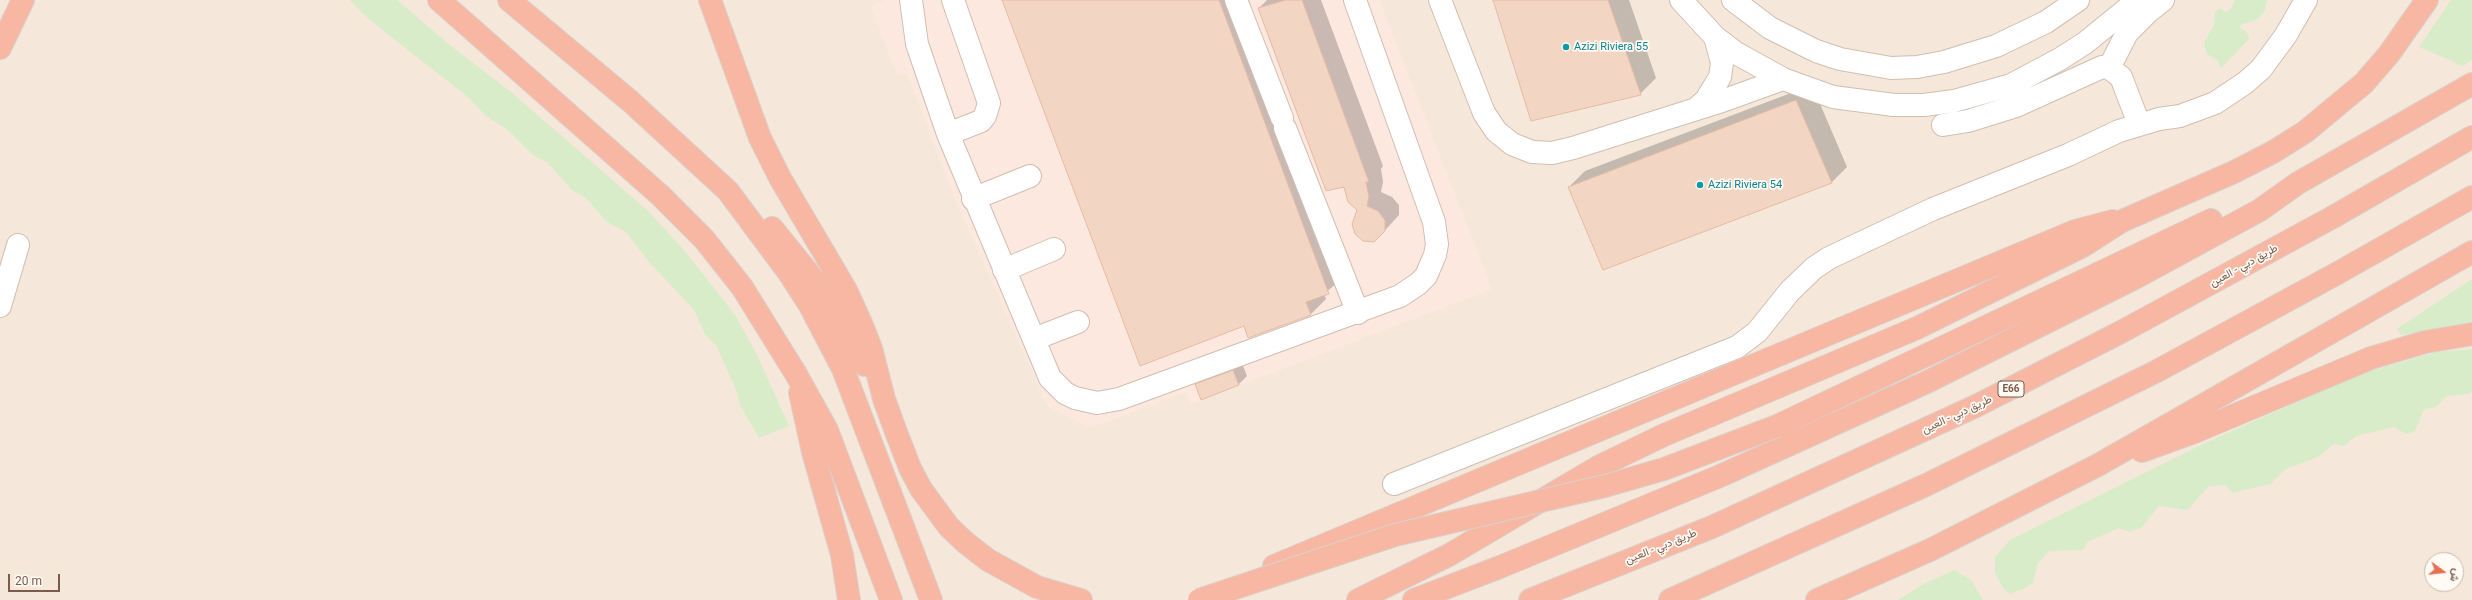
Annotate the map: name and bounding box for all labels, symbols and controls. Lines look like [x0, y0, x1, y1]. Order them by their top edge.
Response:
place label: Azizi Riviera 55 [1574, 40, 1648, 54]
marker: Azizi Riviera 55 [1561, 42, 1571, 52]
place label: Azizi Riviera 54 [1708, 178, 1782, 192]
marker: Azizi Riviera 54 [1695, 180, 1705, 190]
street label: طريق دبي - العين [2208, 242, 2280, 290]
road number: E66 [1998, 381, 2024, 397]
street label: طريق دبي - العين [1920, 393, 1994, 437]
street label: طريق دبي - العين [1624, 527, 1698, 567]
north arrow [2424, 552, 2464, 592]
scale bar [10, 566, 62, 592]
text: ش [2447, 567, 2463, 583]
text: 20 m [15, 574, 42, 588]

